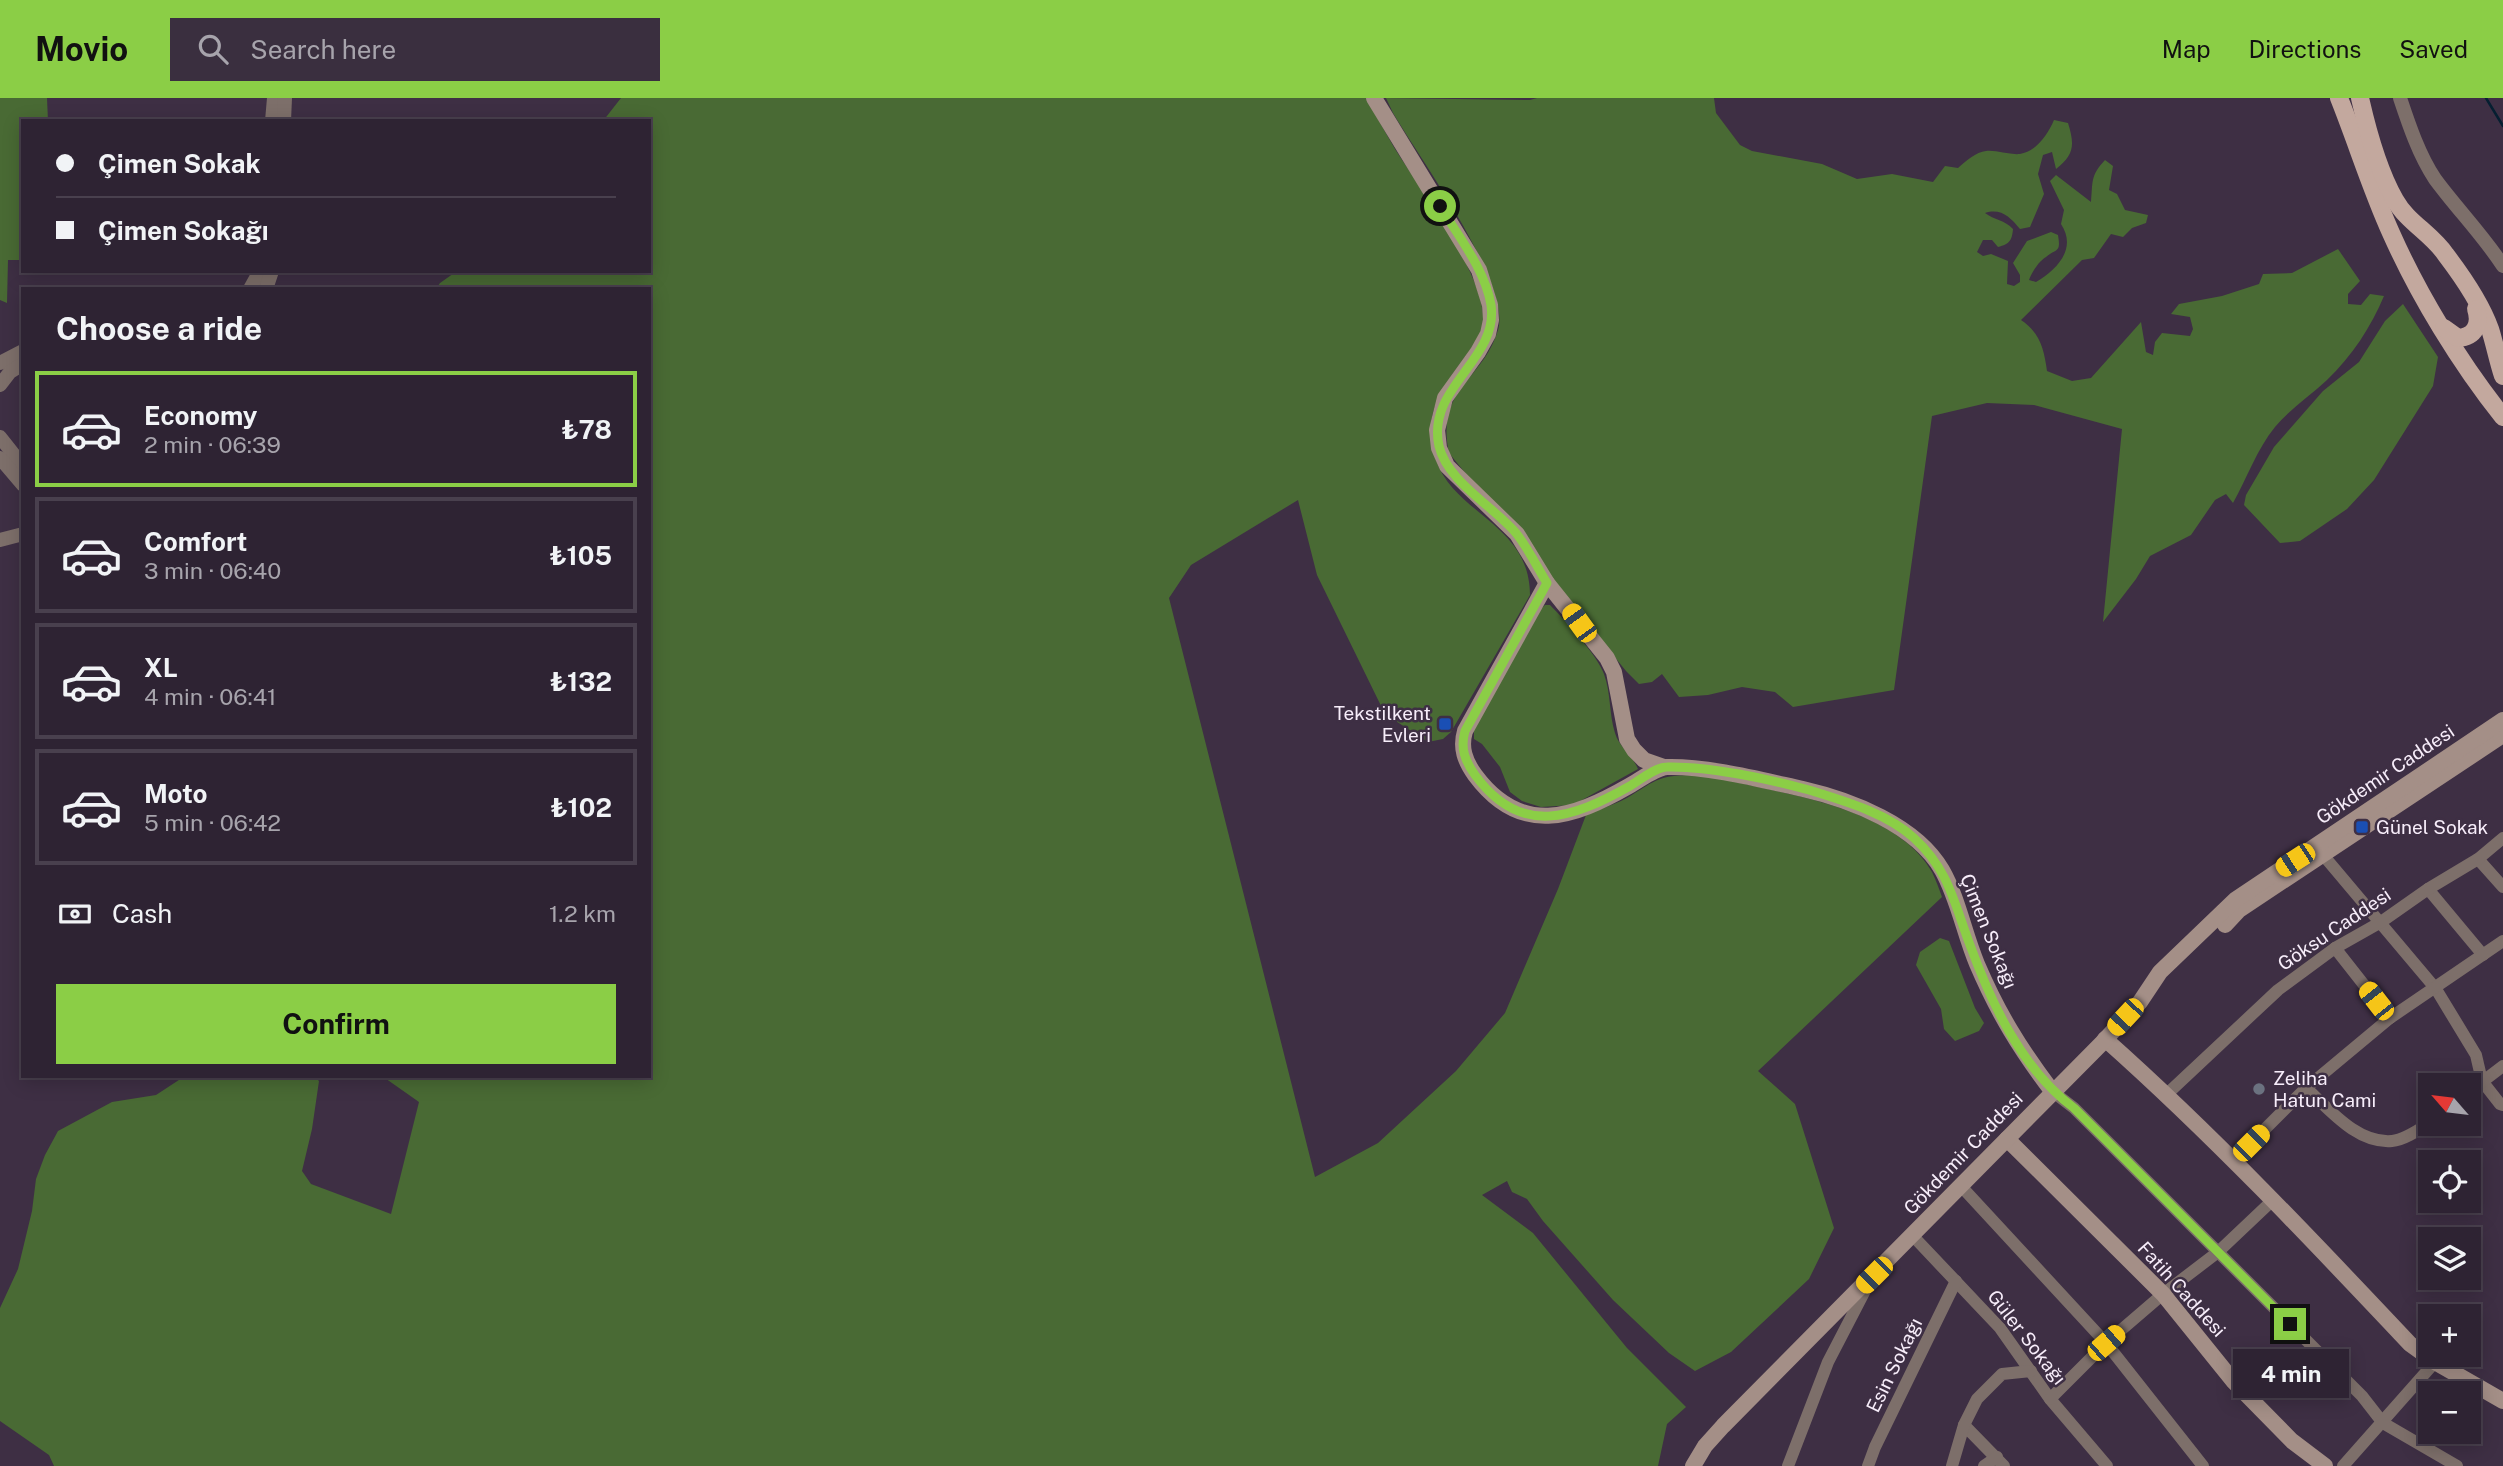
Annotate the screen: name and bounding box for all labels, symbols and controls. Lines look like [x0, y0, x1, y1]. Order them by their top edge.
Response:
search box [170, 18, 660, 81]
text: Movio [35, 30, 128, 68]
icon: search [194, 30, 232, 68]
text: Search here [250, 34, 396, 65]
text: Map [2162, 35, 2211, 63]
text: Directions [2249, 35, 2361, 63]
text: Saved [2399, 35, 2468, 63]
text: Çimen Sokak [98, 148, 261, 179]
route start [1424, 190, 1456, 222]
text: Çimen Sokağı [98, 215, 269, 246]
text: Choose a ride [56, 310, 262, 347]
icon: car [60, 398, 123, 461]
text: Economy [144, 400, 257, 431]
text: ₺78 [561, 414, 612, 445]
text: 2 min · 06:39 [144, 431, 281, 458]
icon: car [60, 524, 123, 587]
text: Comfort [144, 526, 247, 557]
text: ₺105 [550, 540, 612, 571]
text: 3 min · 06:40 [144, 557, 281, 584]
car [1559, 600, 1600, 646]
icon: car [60, 650, 123, 713]
text: XL [144, 652, 178, 683]
text: ₺132 [550, 666, 612, 697]
text: 4 min · 06:41 [144, 683, 276, 710]
place label: Tekstilkent Evleri [1334, 702, 1431, 746]
marker: Tekstilkent Evleri [1437, 716, 1453, 732]
street label: Gökdemir Caddesi [2312, 720, 2458, 828]
icon: car [60, 776, 123, 839]
text: Moto [144, 778, 207, 809]
text: ₺102 [551, 792, 612, 823]
text: 5 min · 06:42 [144, 809, 281, 836]
place label: Günel Sokak [2376, 816, 2489, 838]
marker: Günel Sokak [2354, 819, 2370, 835]
car [2272, 840, 2319, 880]
street label: Çimen Sokağı [1956, 871, 2022, 991]
street label: Göksu Caddesi [2273, 883, 2395, 975]
icon: cash [56, 895, 94, 933]
text: Cash [112, 898, 172, 929]
text: 1.2 km [549, 900, 616, 927]
car [2355, 978, 2398, 1024]
button: Confirm [56, 984, 616, 1064]
car [2103, 994, 2148, 1040]
place label: Zeliha Hatun Cami [2273, 1067, 2376, 1111]
north arrow [2418, 1073, 2482, 1136]
map controls [2418, 1073, 2481, 1444]
marker: Zeliha Hatun Cami [2251, 1081, 2267, 1097]
street label: Gökdemir Caddesi [1899, 1087, 2027, 1219]
car [2229, 1121, 2274, 1165]
button: locate [2418, 1150, 2481, 1213]
button: layers [2418, 1227, 2481, 1290]
street label: Fatih Caddesi [2134, 1237, 2230, 1341]
car [1852, 1253, 1897, 1297]
street label: Güler Sokağı [1983, 1285, 2071, 1389]
button: + [2418, 1304, 2481, 1367]
route end [2274, 1308, 2306, 1340]
street label: Esin Sokağı [1862, 1314, 1926, 1416]
car [2084, 1321, 2129, 1365]
callout: 4 min [2232, 1348, 2348, 1398]
text: 4 min [2261, 1360, 2321, 1387]
button: − [2418, 1381, 2481, 1444]

